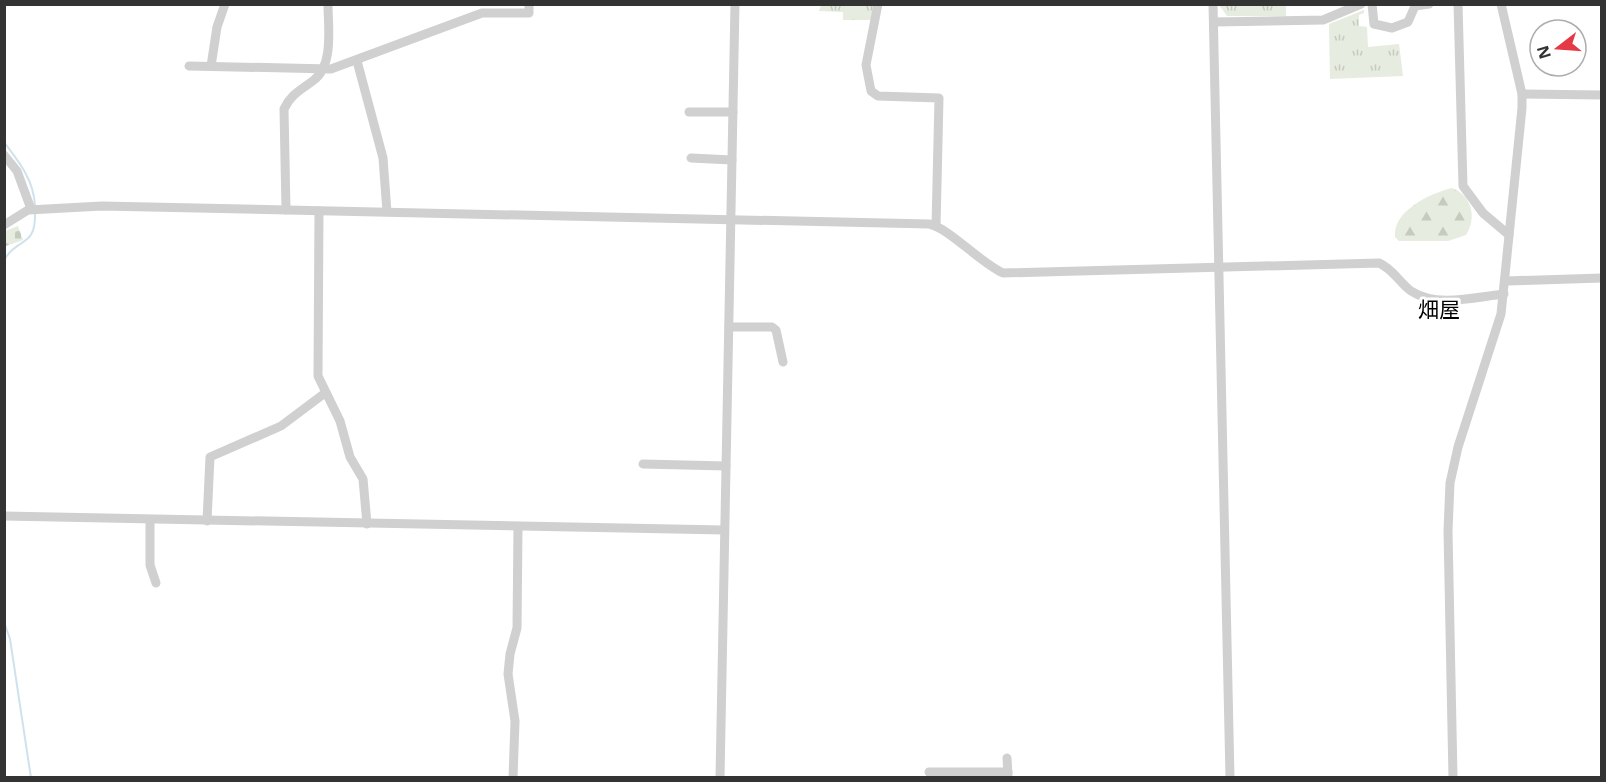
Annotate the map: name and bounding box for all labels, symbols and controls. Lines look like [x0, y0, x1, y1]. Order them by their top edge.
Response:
north arrow [1528, 18, 1588, 78]
text: N [1531, 43, 1556, 62]
district label: 畑屋 [1418, 295, 1460, 323]

